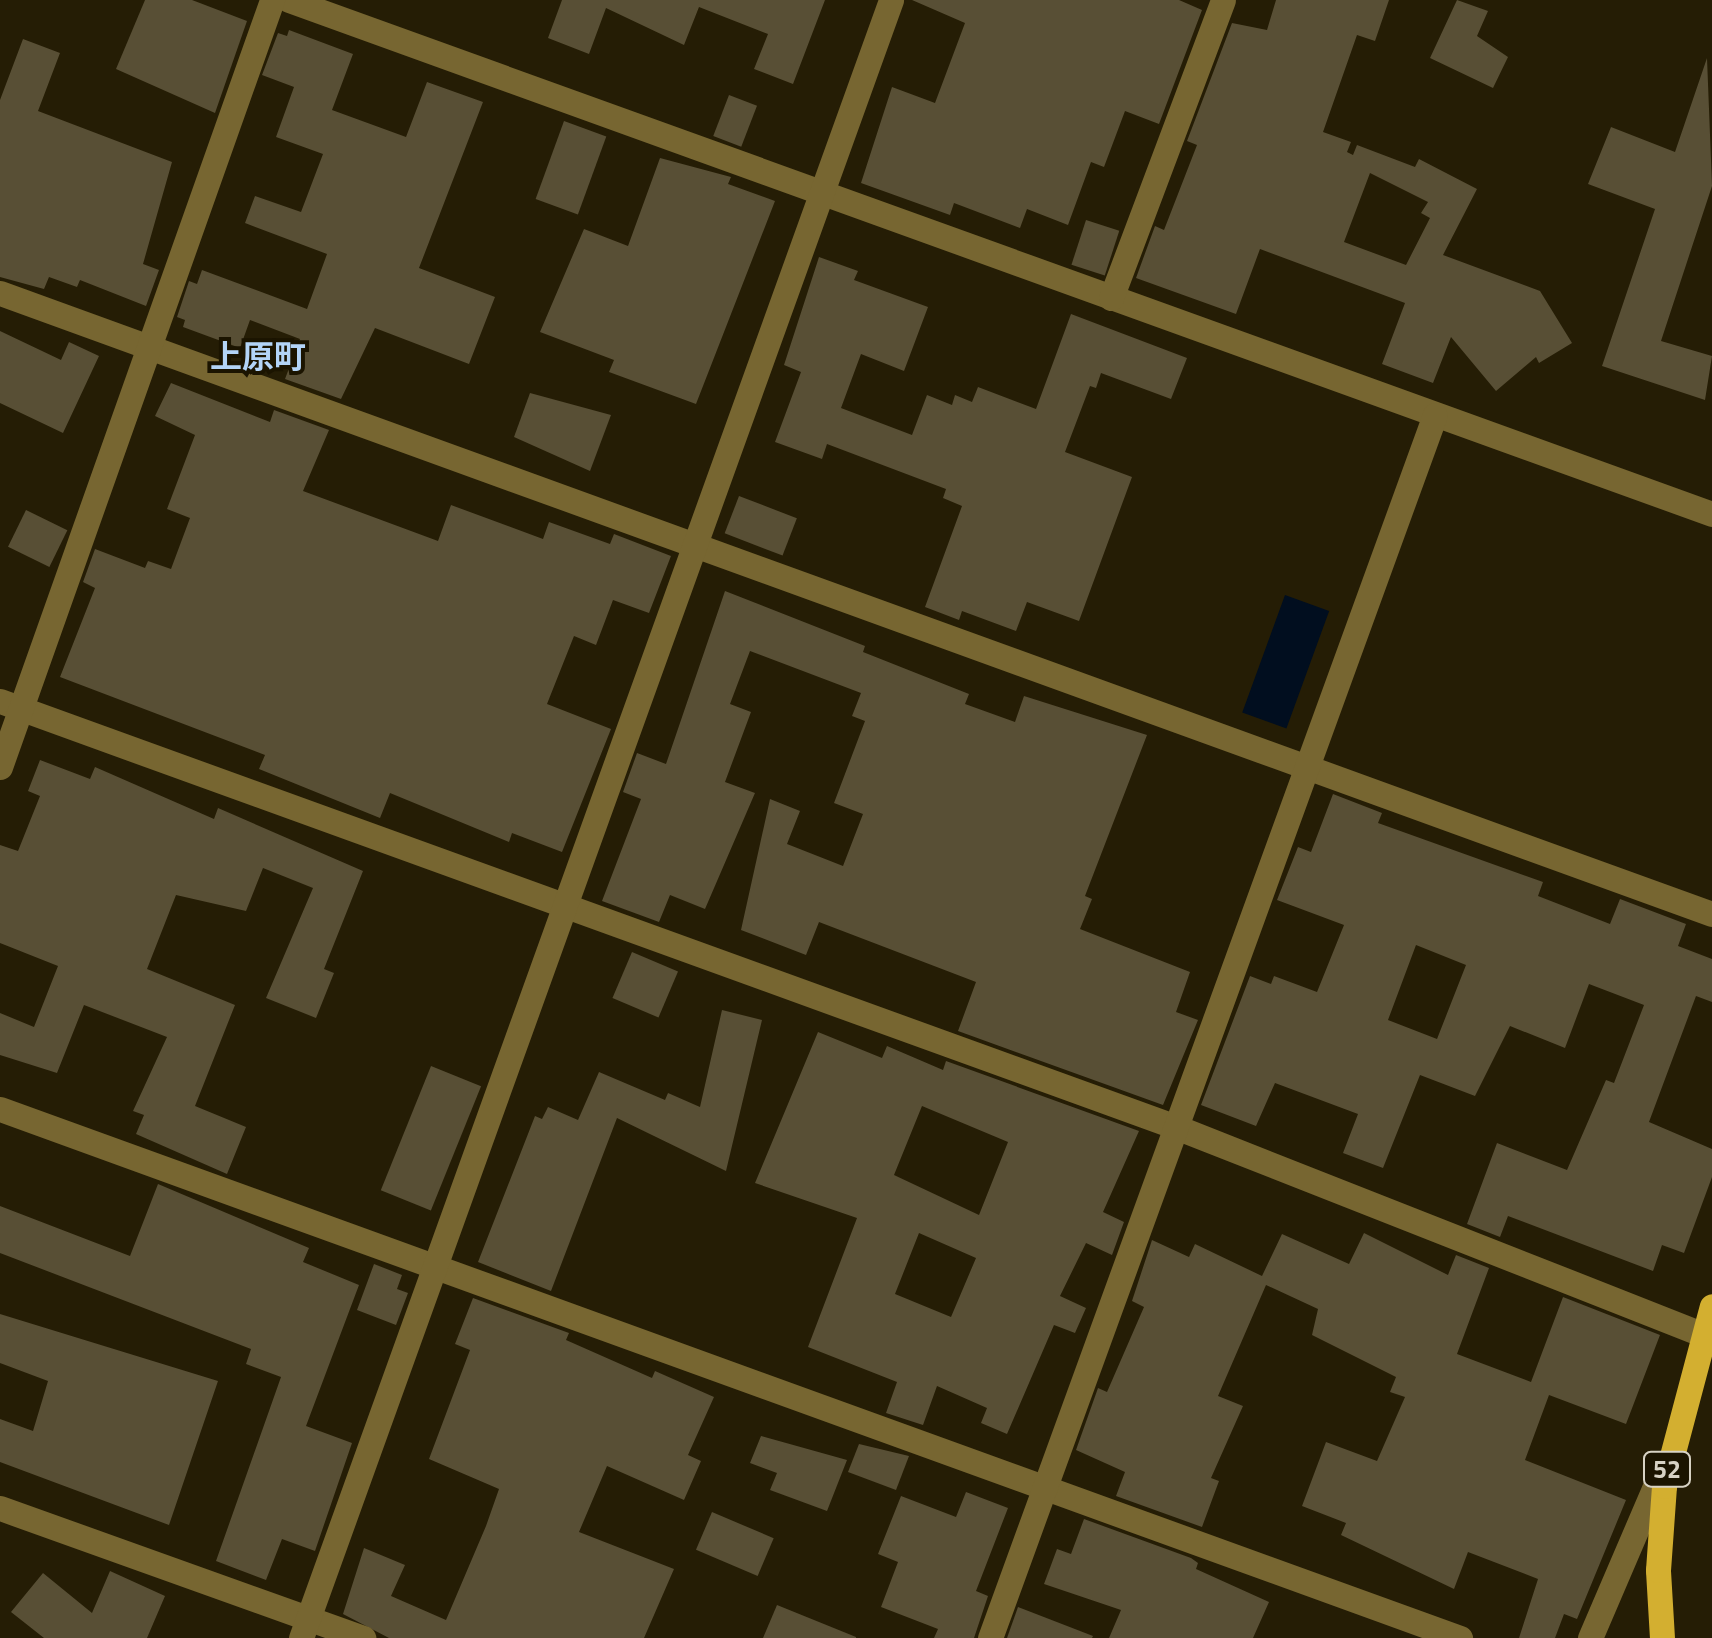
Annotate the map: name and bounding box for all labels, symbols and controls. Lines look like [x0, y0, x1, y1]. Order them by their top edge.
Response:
district label: 上原町 [210, 337, 306, 375]
road number: 52 [1642, 1449, 1692, 1489]

